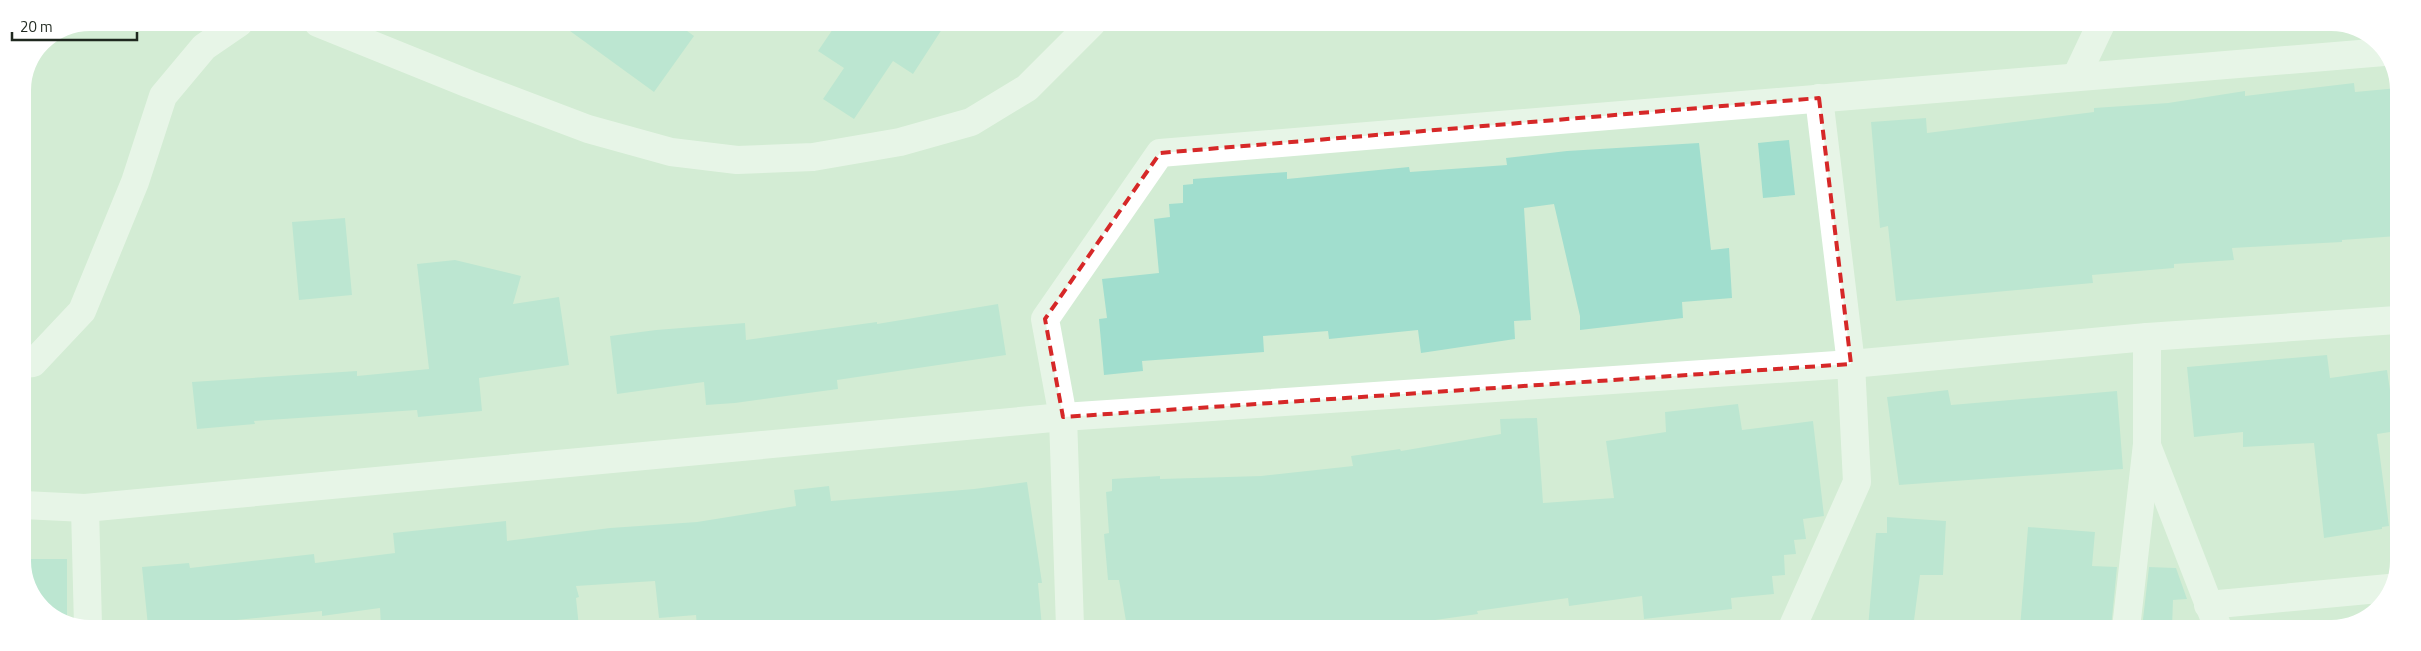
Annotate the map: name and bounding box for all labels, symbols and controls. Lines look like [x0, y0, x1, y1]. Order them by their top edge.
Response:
scale bar [12, 10, 138, 42]
text: 20 m [20, 15, 53, 38]

